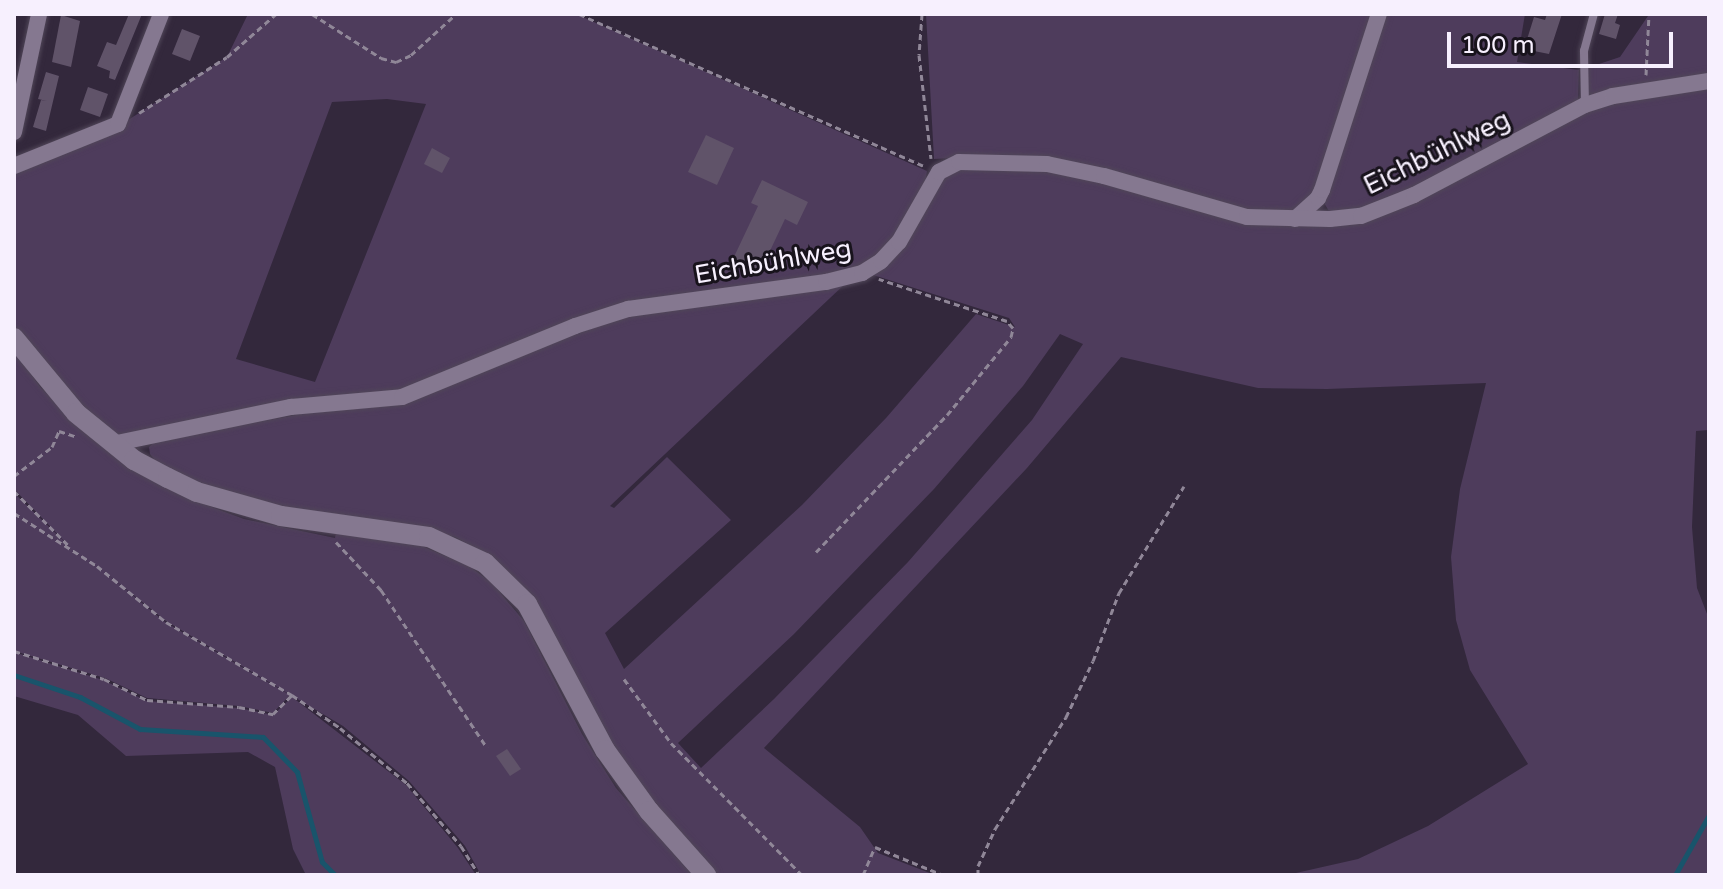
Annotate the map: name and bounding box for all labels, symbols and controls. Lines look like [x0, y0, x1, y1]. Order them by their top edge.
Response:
scale bar [1451, 16, 1677, 66]
text: 100 m [1461, 31, 1535, 60]
street label: Eichbühlweg [1359, 104, 1515, 202]
street label: Eichbühlweg [692, 233, 854, 291]

